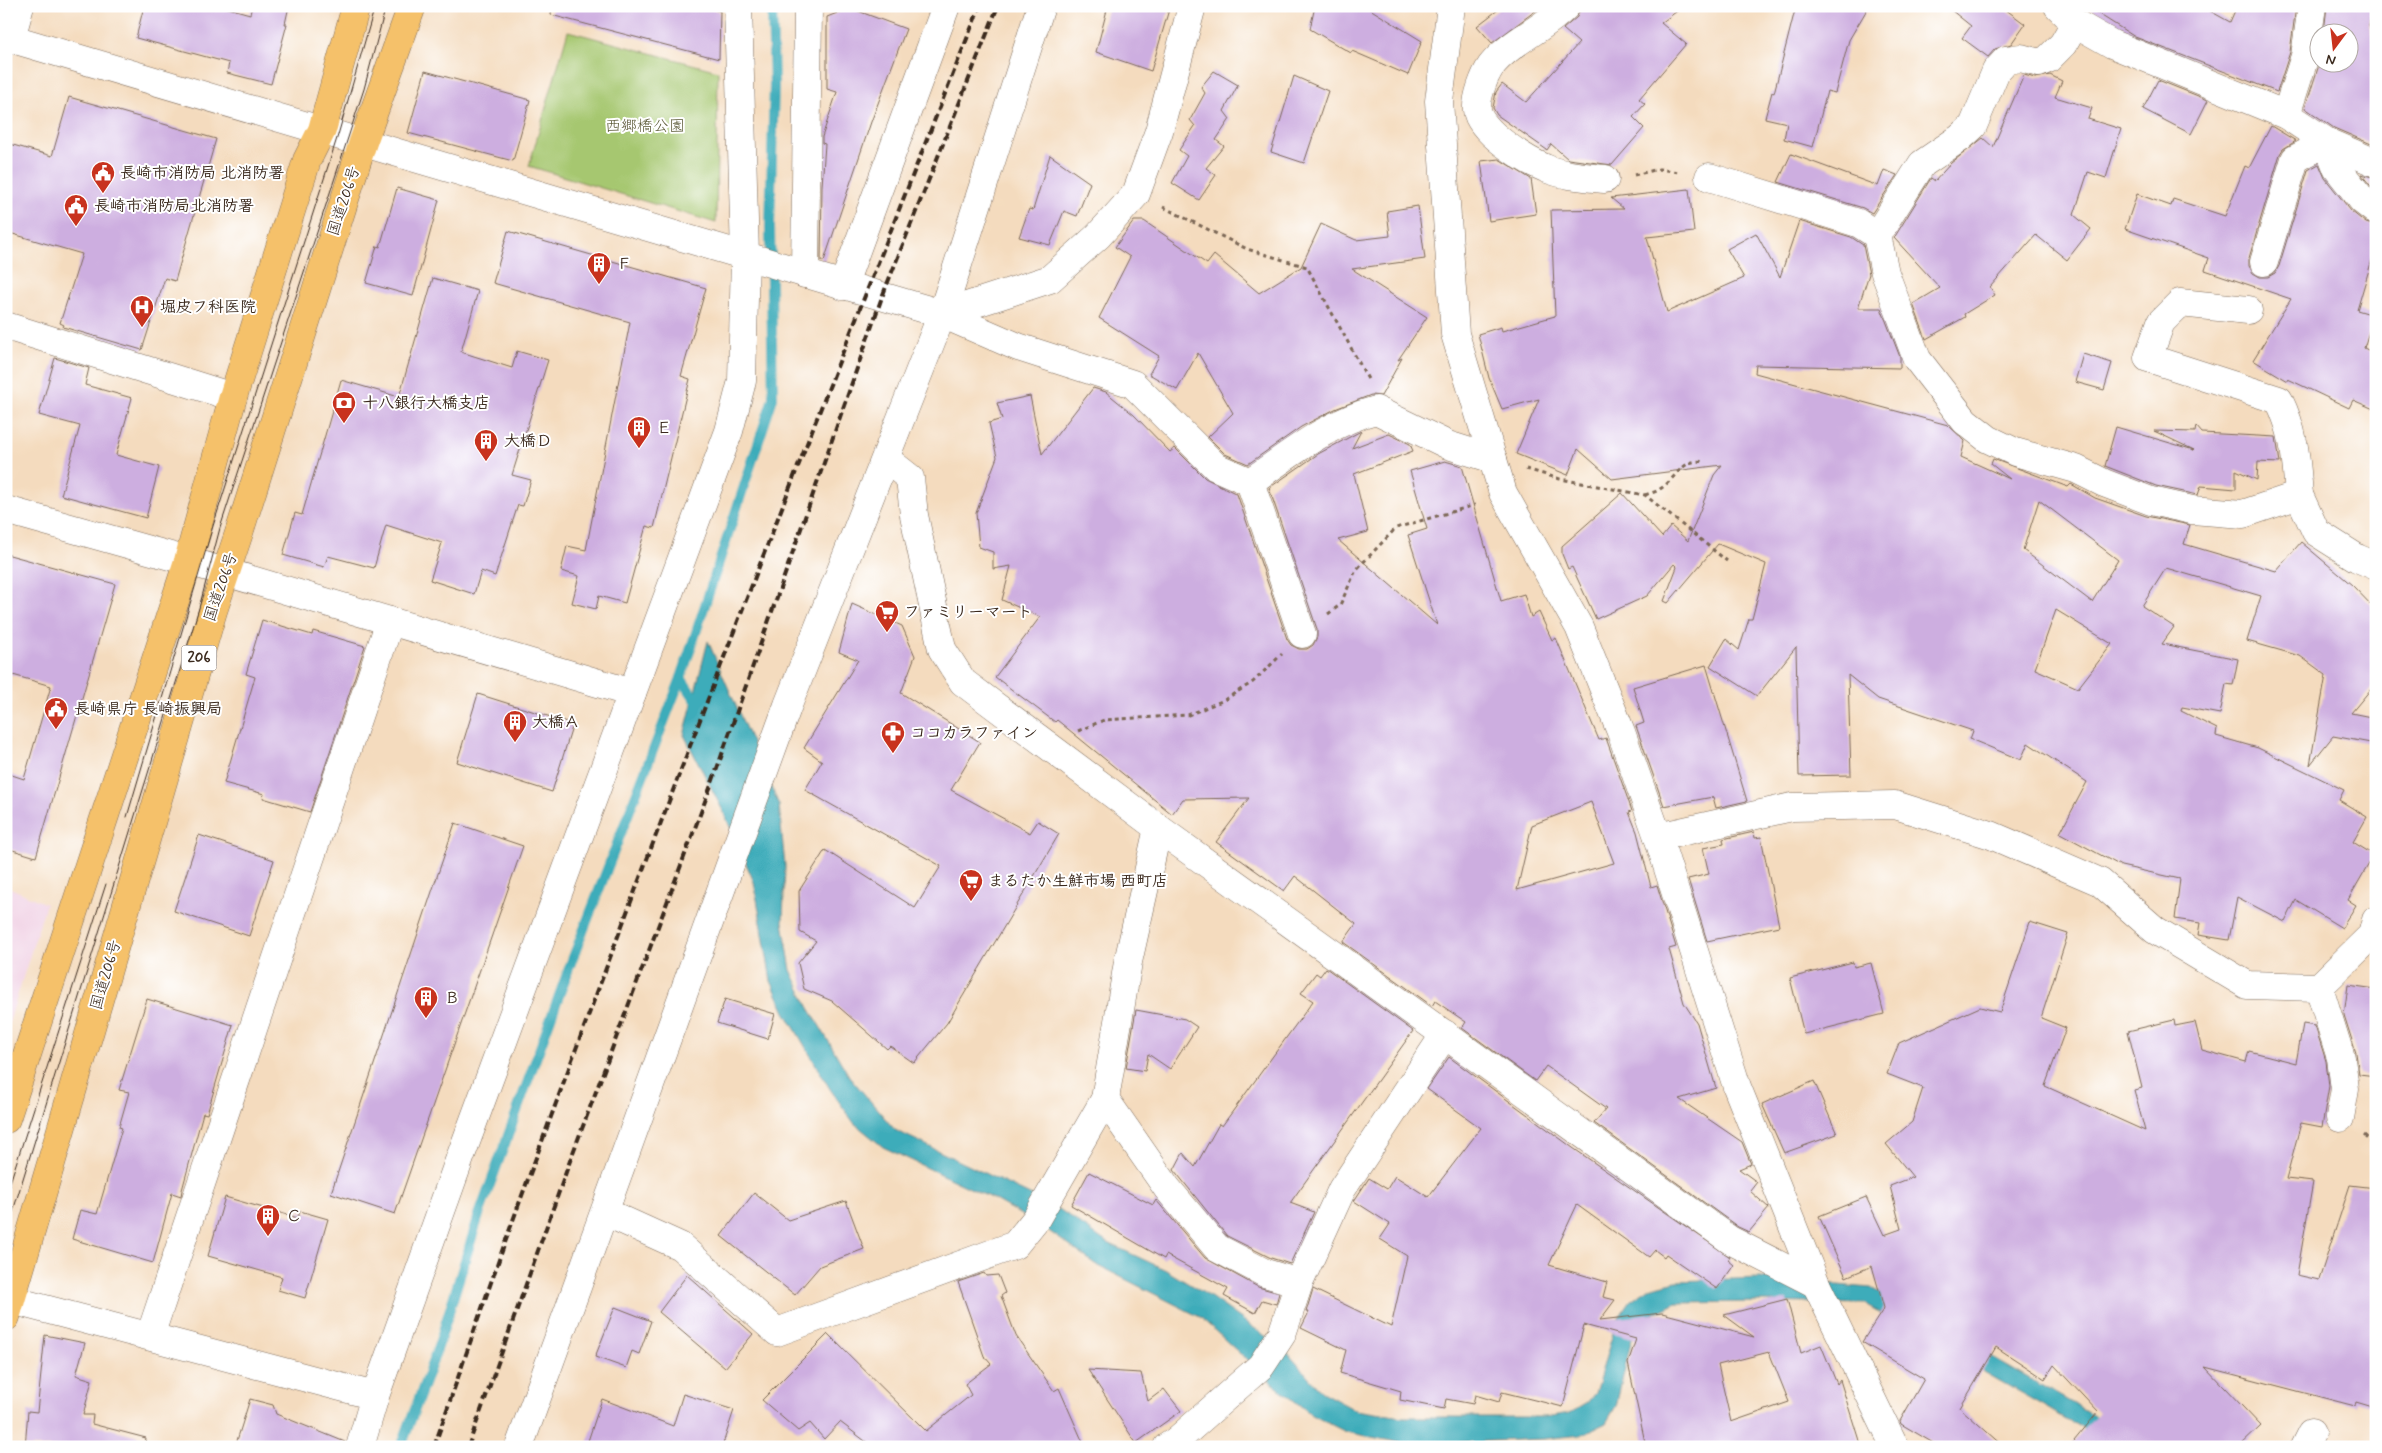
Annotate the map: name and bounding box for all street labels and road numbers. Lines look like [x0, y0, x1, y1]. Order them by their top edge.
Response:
street label: 国道206号 [323, 163, 365, 239]
street label: 国道206号 [199, 549, 243, 625]
road number: 206 [182, 646, 216, 670]
street label: 国道206号 [86, 937, 126, 1013]

